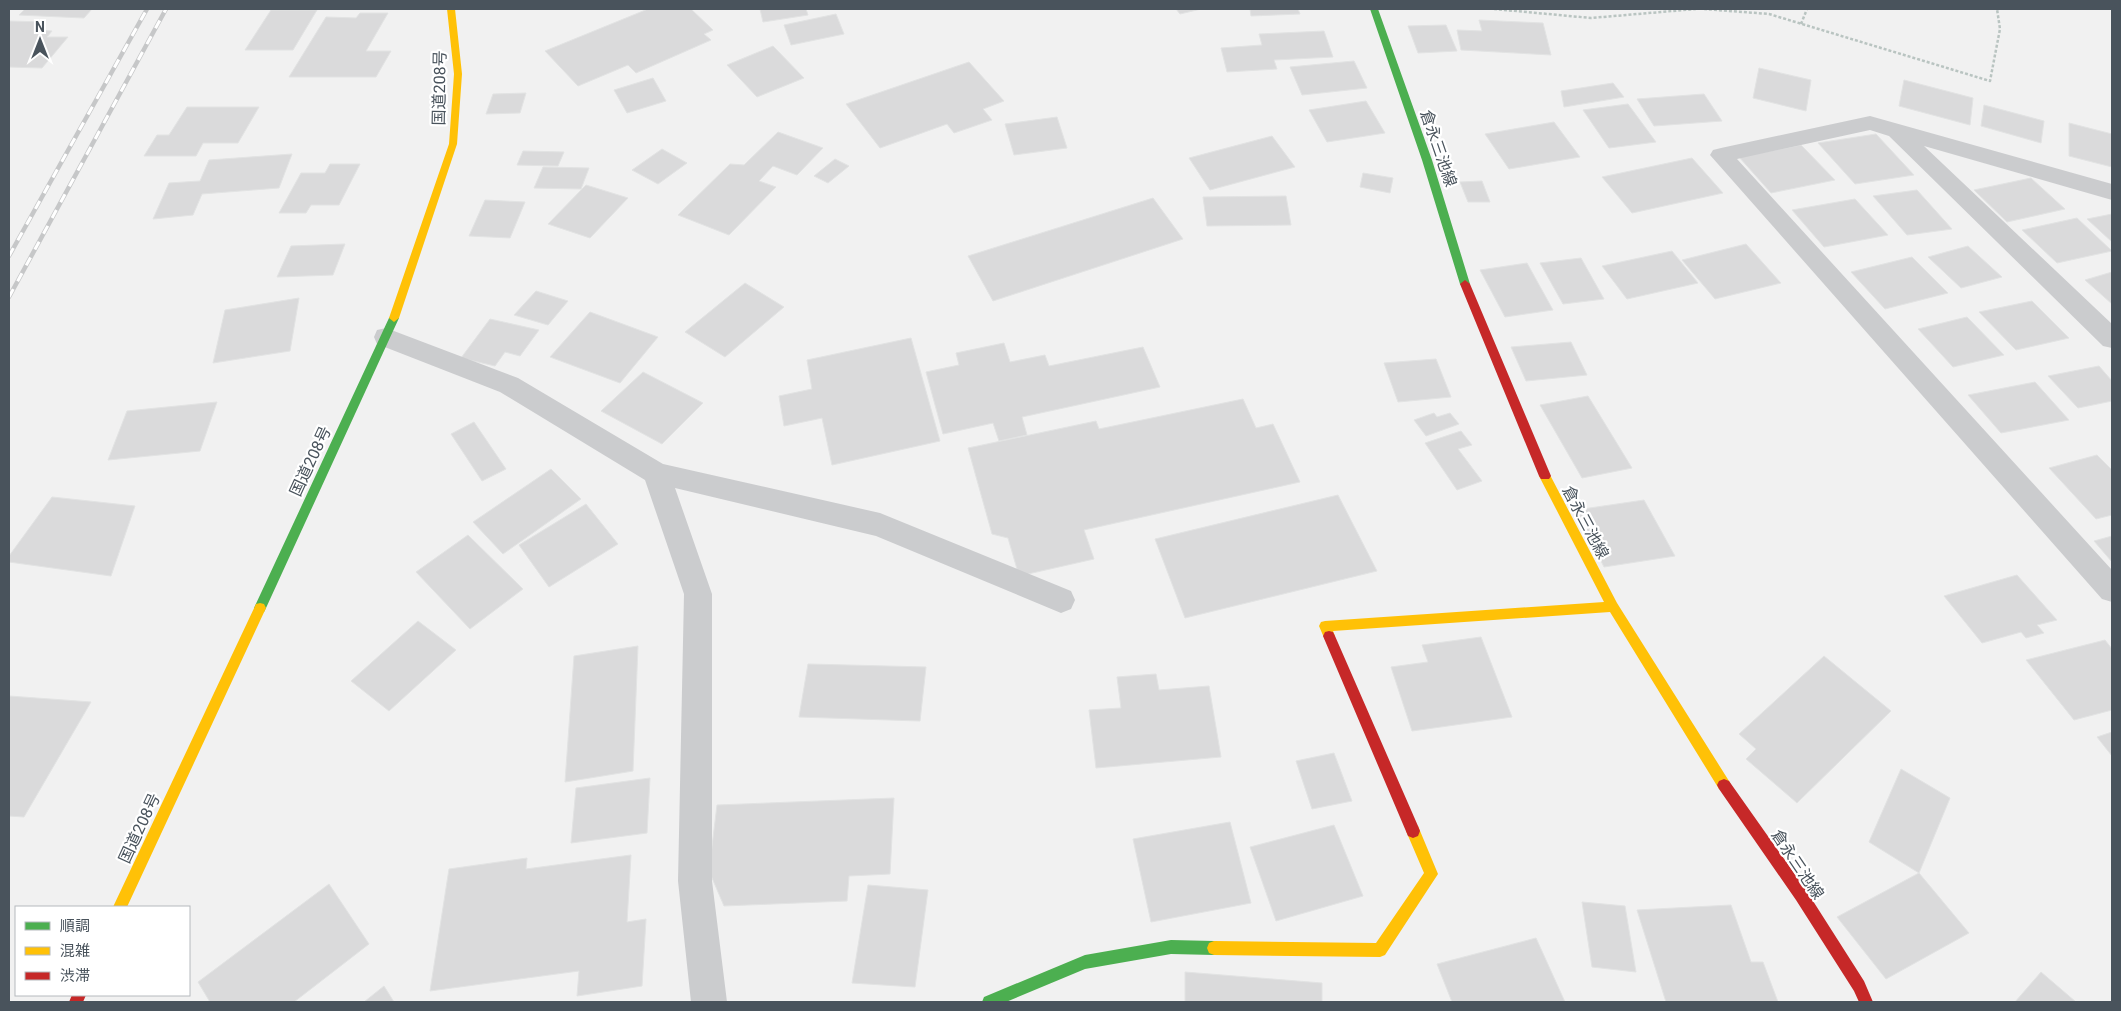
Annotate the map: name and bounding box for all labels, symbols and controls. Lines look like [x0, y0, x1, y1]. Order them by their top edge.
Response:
north arrow [15, 15, 65, 65]
text: N [35, 19, 45, 35]
street label: 国道208号 [429, 50, 450, 126]
street label: 倉永三池線 [1417, 107, 1461, 189]
street label: 国道208号 [286, 423, 335, 499]
street label: 倉永三池線 [1558, 482, 1613, 562]
street label: 国道208号 [115, 790, 164, 866]
street label: 倉永三池線 [1767, 826, 1828, 903]
legend [15, 906, 190, 996]
text: 順調 [60, 917, 90, 935]
text: 混雑 [60, 942, 90, 960]
text: 渋滞 [60, 967, 90, 985]

